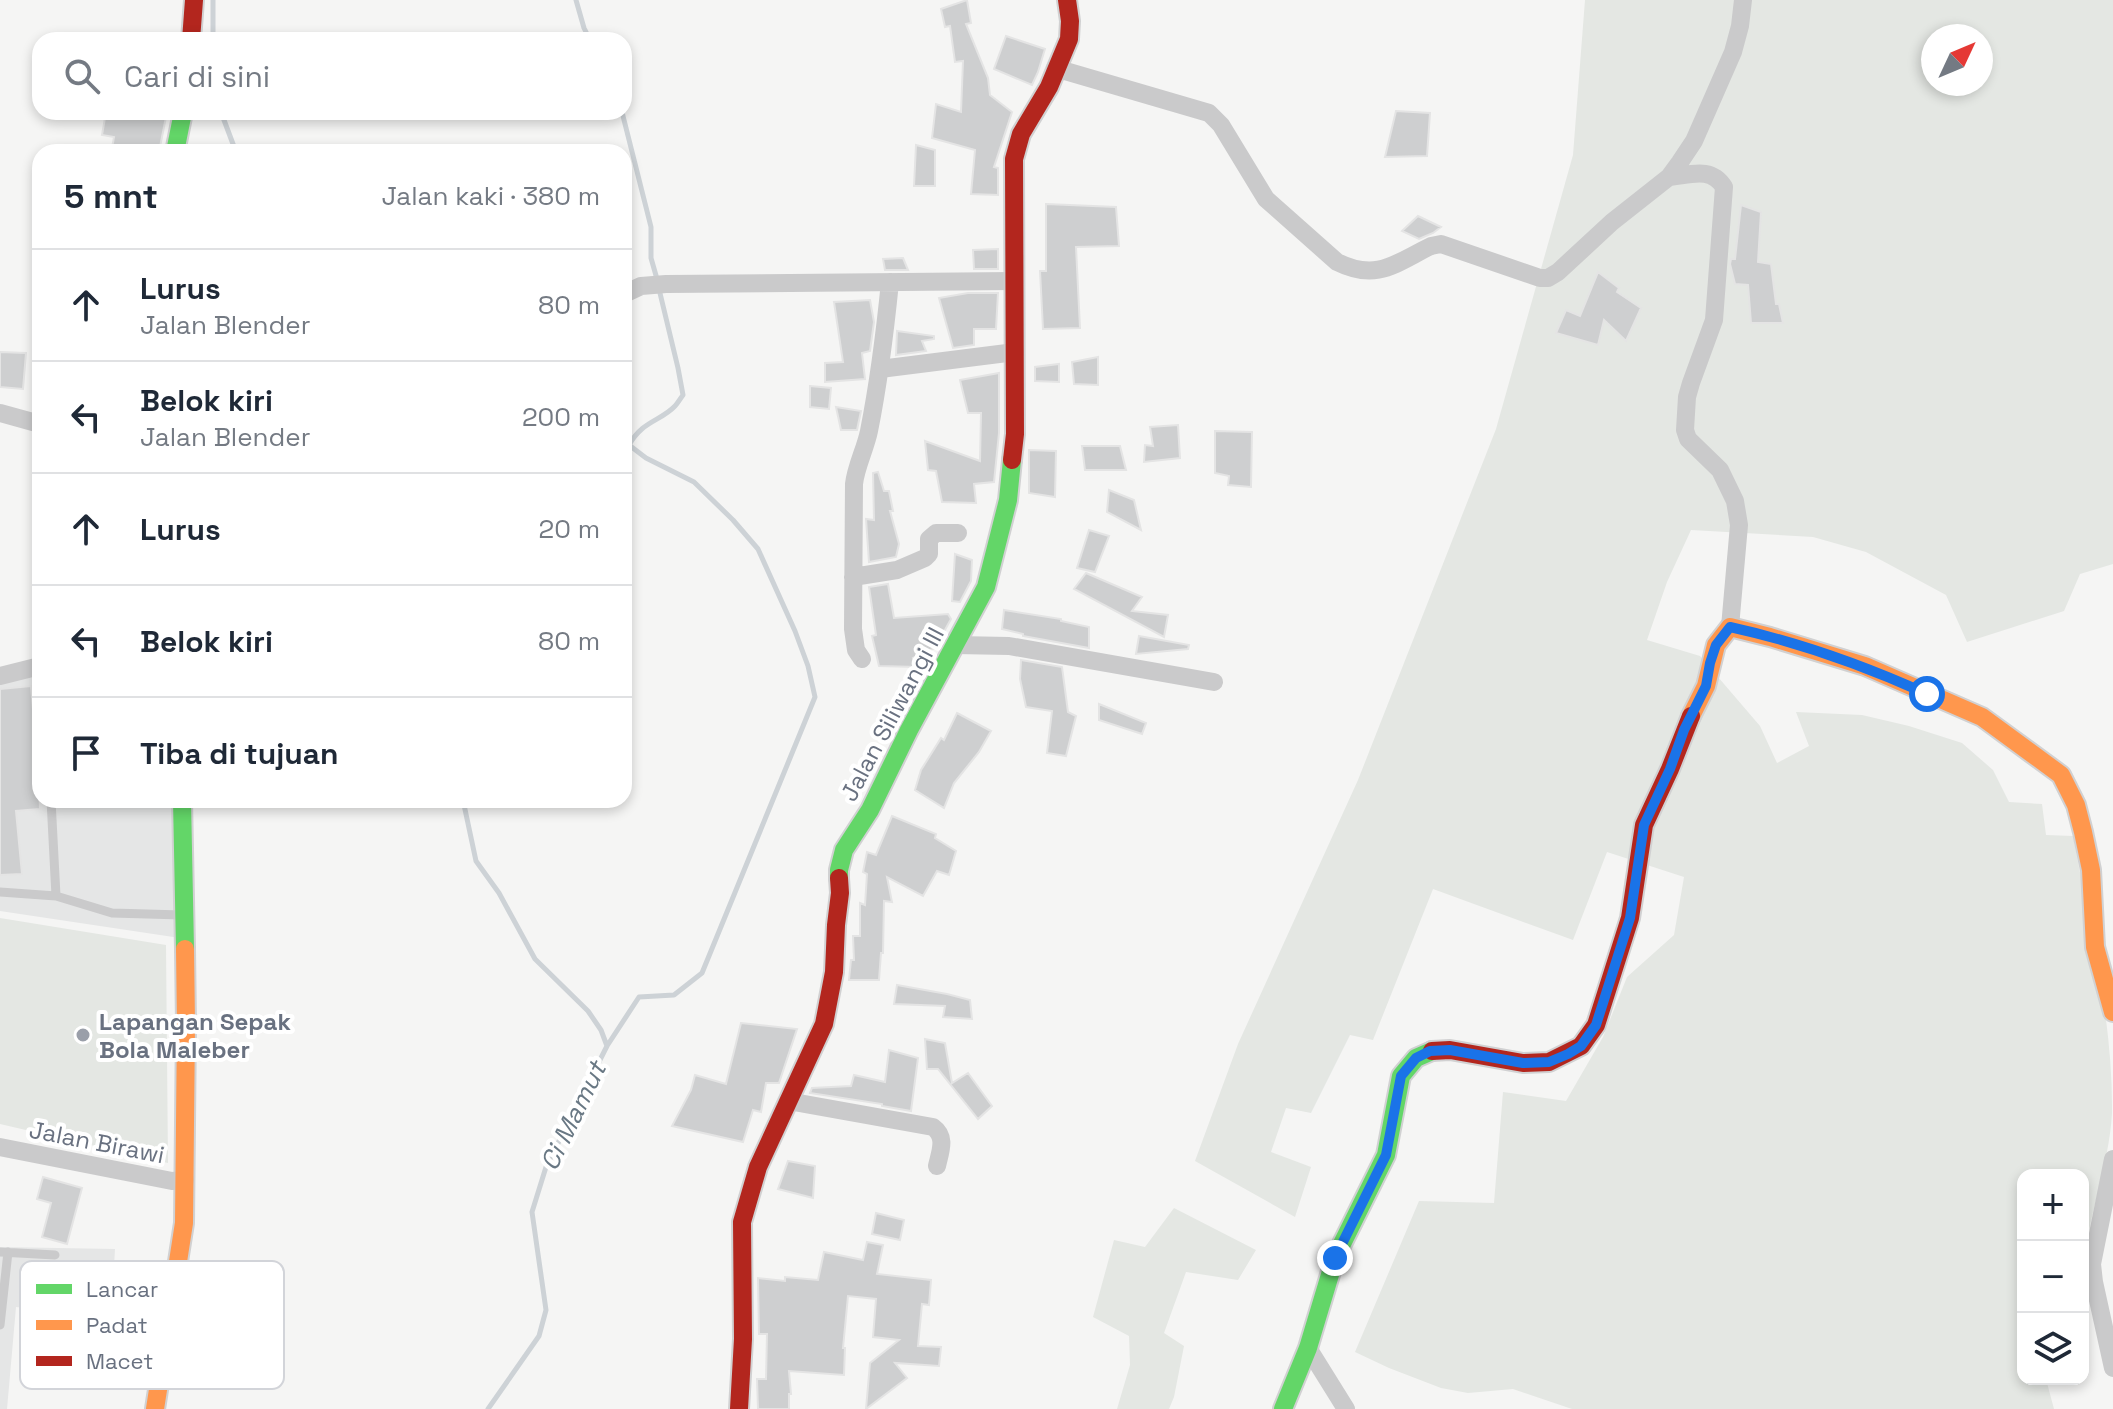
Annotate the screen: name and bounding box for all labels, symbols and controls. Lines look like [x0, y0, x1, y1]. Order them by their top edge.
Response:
north arrow [1921, 24, 1993, 96]
search box [32, 32, 632, 120]
icon: search [60, 54, 104, 98]
text: Cari di sini [124, 57, 270, 96]
text: 5 mnt [64, 175, 158, 218]
text: Jalan kaki · 380 m [381, 179, 600, 213]
text: Lurus [140, 269, 221, 308]
icon: ahead [64, 283, 108, 327]
text: 80 m [538, 288, 600, 322]
text: Jalan Blender [140, 308, 311, 342]
text: Belok kiri [140, 381, 273, 420]
icon: left [64, 395, 108, 439]
text: 200 m [522, 400, 600, 434]
text: Jalan Blender [140, 420, 311, 454]
icon: ahead [64, 507, 108, 551]
text: Lurus [140, 510, 221, 549]
text: 20 m [539, 512, 600, 546]
icon: left [64, 619, 108, 663]
text: Belok kiri [140, 622, 273, 661]
street label: Jalan Siliwangi III [833, 622, 951, 806]
text: 80 m [538, 624, 600, 658]
route start [1909, 676, 1945, 712]
icon: arrive [64, 731, 108, 775]
text: Tiba di tujuan [140, 734, 339, 773]
place label: Lapangan Sepak Bola Maleber [99, 1006, 291, 1065]
marker: Lapangan Sepak Bola Maleber [74, 1026, 92, 1044]
water label: Ci Mamut [532, 1054, 615, 1176]
street label: Jalan Birawi [27, 1114, 167, 1170]
map controls [2017, 1169, 2089, 1385]
button: + [2017, 1169, 2089, 1241]
route end [1317, 1240, 1353, 1276]
button: − [2017, 1241, 2089, 1313]
legend [20, 1261, 284, 1389]
text: Lancar [86, 1275, 158, 1303]
text: Padat [86, 1311, 148, 1339]
button: layers [2017, 1313, 2089, 1385]
text: Macet [86, 1347, 153, 1375]

